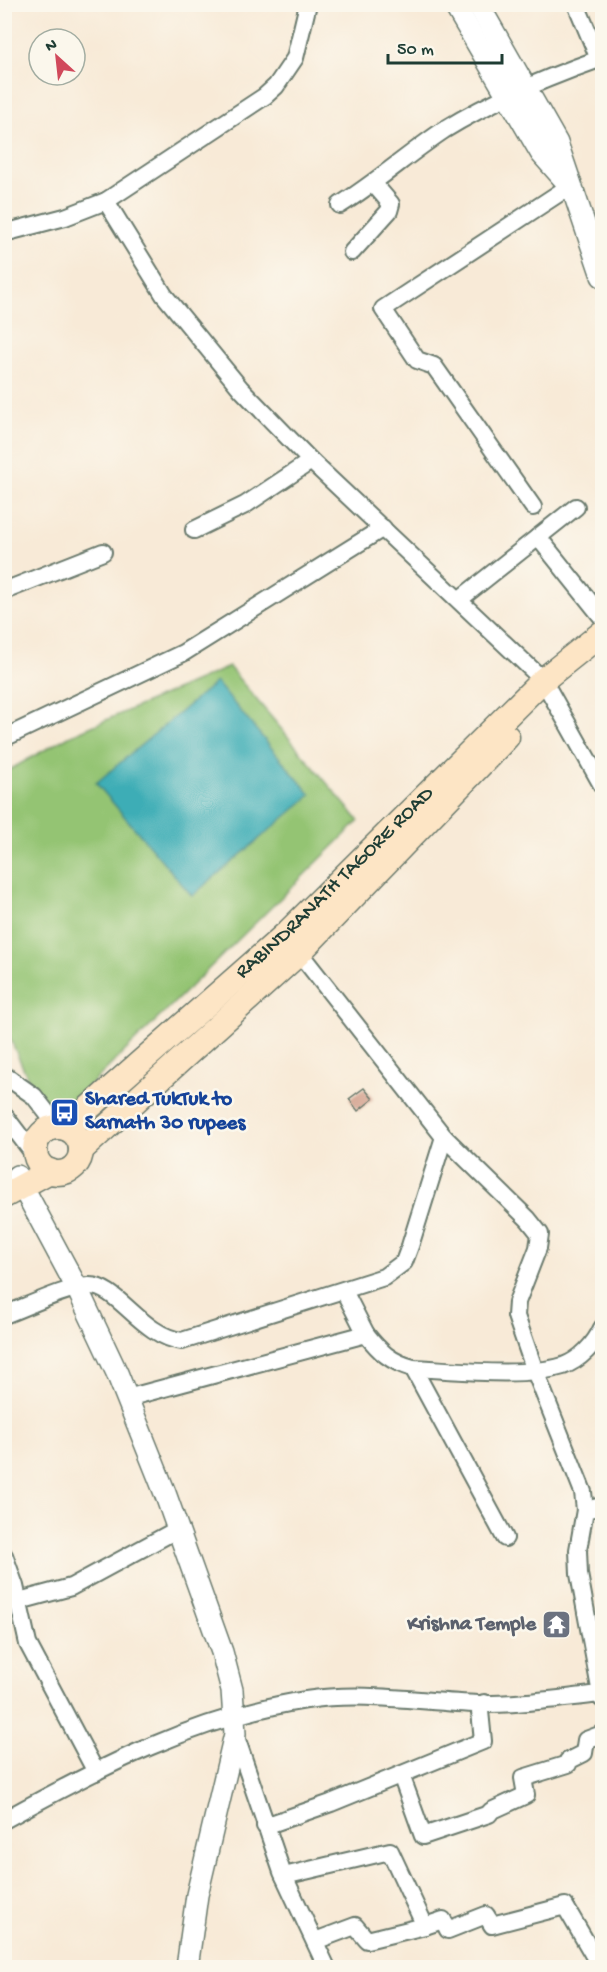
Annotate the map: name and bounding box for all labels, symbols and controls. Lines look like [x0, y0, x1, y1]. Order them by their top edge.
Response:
north arrow [27, 27, 87, 87]
scale bar [388, 27, 502, 65]
text: N [43, 36, 61, 58]
text: 50 m [397, 40, 434, 61]
street label: RABINDRANATH TAGORE ROAD [231, 782, 440, 985]
place label: Shared TukTuk to Sarnath 30 rupees [85, 1088, 246, 1137]
bus stop icon: Shared TukTuk to Sarnath 30 rupees [48, 1096, 80, 1128]
temple icon: Krishna Temple [541, 1609, 573, 1641]
place label: Krishna Temple [406, 1613, 537, 1638]

